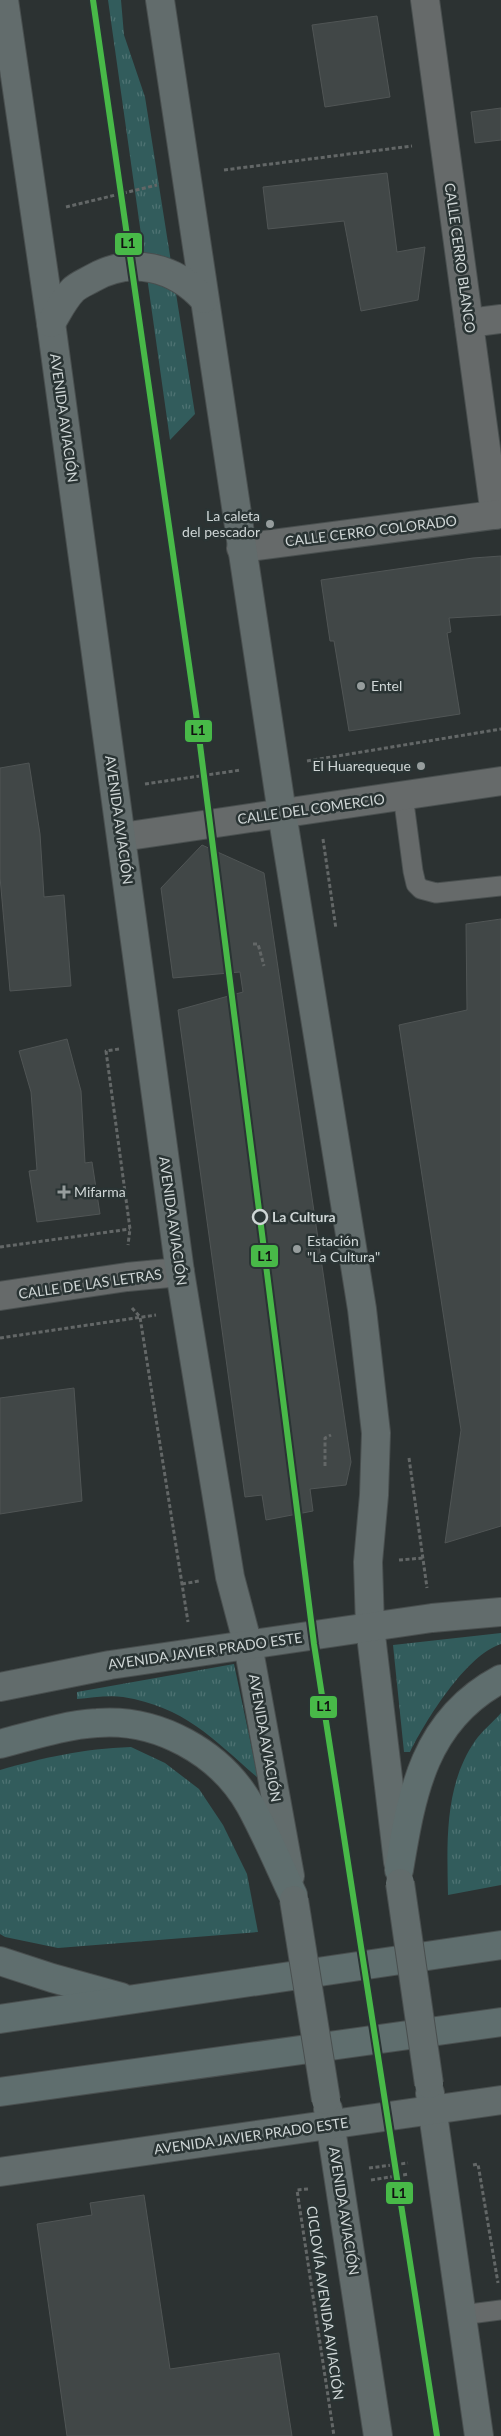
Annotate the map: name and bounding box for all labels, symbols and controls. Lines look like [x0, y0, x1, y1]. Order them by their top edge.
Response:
street label: CALLE CERRO BLANCO [442, 182, 479, 334]
line badge: L1 [114, 232, 143, 256]
text: L1 [120, 234, 136, 251]
street label: AVENIDA AVIACIÓN [47, 352, 82, 483]
place label: La caleta del pescador [182, 507, 260, 540]
street label: CALLE CERRO COLORADO [284, 512, 458, 549]
marker: La caleta del pescador [264, 518, 276, 530]
place label: Entel [371, 677, 402, 694]
marker: Entel [355, 680, 367, 692]
line badge: L1 [184, 719, 213, 743]
text: L1 [190, 721, 206, 738]
street label: AVENIDA AVIACIÓN [102, 754, 137, 885]
place label: El Huarequeque [312, 757, 411, 774]
marker: El Huarequeque [415, 760, 427, 772]
street label: CALLE DEL COMERCIO [236, 790, 386, 827]
street label: AVENIDA AVIACIÓN [156, 1155, 191, 1286]
place label: Mifarma [74, 1183, 126, 1200]
marker: Mifarma [58, 1186, 70, 1198]
place label: La Cultura [272, 1208, 336, 1225]
marker: La Cultura [252, 1209, 268, 1225]
place label: Estación "La Cultura" [307, 1232, 380, 1265]
marker: Estación "La Cultura" [291, 1243, 303, 1255]
line badge: L1 [250, 1244, 279, 1268]
text: L1 [257, 1247, 273, 1264]
street label: CALLE DE LAS LETRAS [17, 1265, 163, 1302]
street label: AVENIDA JAVIER PRADO ESTE [107, 1628, 303, 1673]
street label: AVENIDA AVIACIÓN [246, 1672, 285, 1803]
line badge: L1 [309, 1695, 338, 1719]
text: L1 [316, 1697, 332, 1714]
street label: AVENIDA JAVIER PRADO ESTE [153, 2113, 349, 2158]
street label: AVENIDA AVIACIÓN [326, 2145, 363, 2276]
line badge: L1 [385, 2181, 414, 2205]
text: L1 [391, 2184, 407, 2201]
street label: CICLOVÍA AVENIDA AVIACIÓN [303, 2205, 348, 2401]

